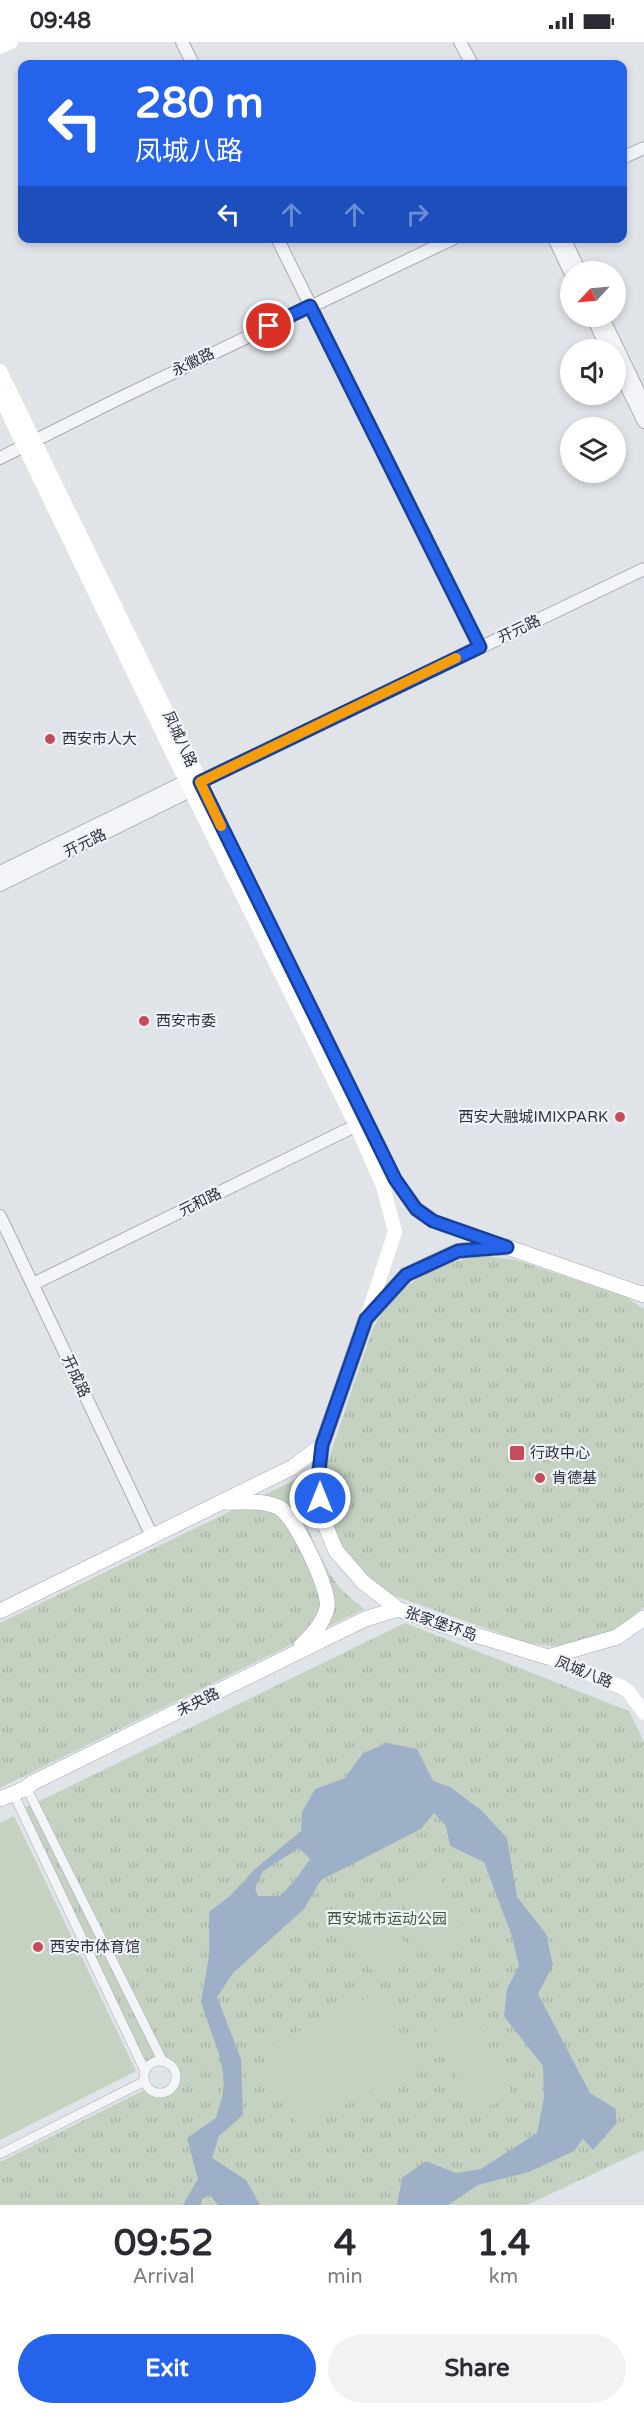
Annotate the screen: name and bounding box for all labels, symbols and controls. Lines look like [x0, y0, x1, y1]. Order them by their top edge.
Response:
text: 09:48 [30, 8, 91, 34]
text: 280 m [135, 78, 264, 129]
icon: left [36, 84, 114, 162]
text: 凤城八路 [135, 135, 243, 168]
icon: left [212, 198, 245, 231]
icon: ahead [275, 198, 308, 231]
icon: ahead [338, 198, 371, 231]
icon: right [401, 198, 434, 231]
north arrow [560, 261, 626, 327]
map controls [560, 261, 626, 483]
pin [243, 300, 294, 351]
icon: arrive [252, 309, 285, 342]
button: sound [560, 339, 626, 405]
street label: 永徽路 [169, 344, 217, 380]
button: layers [560, 417, 626, 483]
street label: 开元路 [495, 611, 543, 647]
street label: 凤城八路 [159, 708, 201, 770]
place label: 西安市人大 [62, 730, 137, 748]
marker: 西安市人大 [43, 732, 57, 746]
street label: 开元路 [61, 825, 109, 861]
place label: 西安市委 [156, 1012, 216, 1030]
marker: 西安市委 [137, 1014, 151, 1028]
place label: 西安大融城IMIXPARK [459, 1108, 608, 1126]
marker: 西安大融城IMIXPARK [613, 1110, 627, 1124]
street label: 元和路 [176, 1184, 224, 1220]
street label: 开成路 [58, 1352, 94, 1400]
marker: 行政中心 [508, 1444, 526, 1462]
place label: 行政中心 [530, 1444, 590, 1462]
position arrow [288, 1466, 352, 1530]
place label: 肯德基 [552, 1469, 597, 1487]
marker: 肯德基 [533, 1471, 547, 1485]
street label: 张家堡环岛 [403, 1603, 479, 1645]
street label: 凤城八路 [553, 1652, 615, 1692]
street label: 未央路 [174, 1684, 222, 1720]
park label: 西安城市运动公园 [327, 1910, 447, 1928]
place label: 西安市体育馆 [50, 1938, 140, 1956]
marker: 西安市体育馆 [31, 1940, 45, 1954]
text: 09:52 [114, 2222, 214, 2265]
text: 4 [334, 2222, 356, 2265]
text: 1.4 [476, 2222, 530, 2265]
text: Arrival [133, 2265, 195, 2289]
text: min [327, 2265, 363, 2289]
text: km [489, 2265, 518, 2289]
button: Exit [18, 2334, 316, 2403]
button: Share [328, 2334, 626, 2403]

